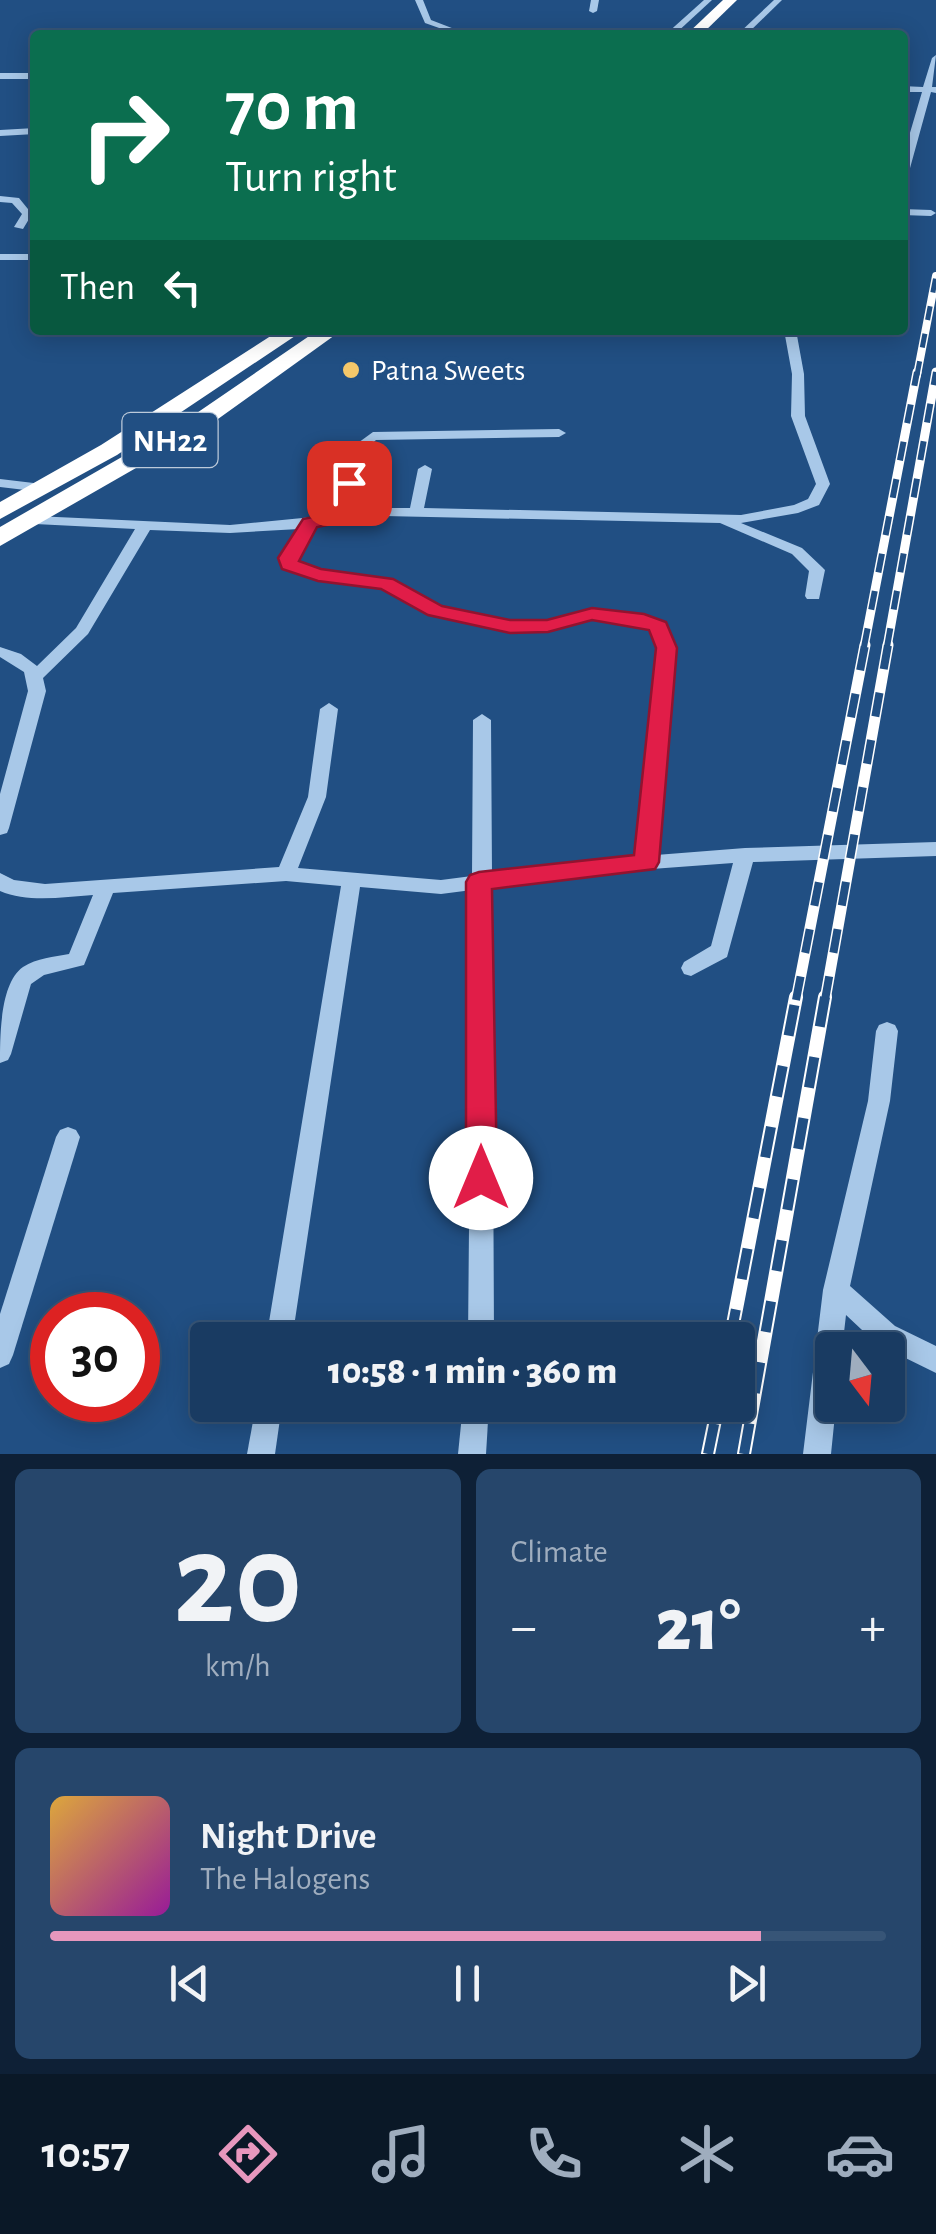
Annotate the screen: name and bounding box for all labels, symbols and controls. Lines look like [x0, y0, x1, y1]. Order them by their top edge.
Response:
icon: right [60, 70, 190, 200]
text: 70 m [225, 73, 359, 143]
text: Turn right [225, 155, 397, 200]
icon: left [155, 260, 210, 315]
text: Then [60, 269, 135, 307]
place label: Patna Sweets [371, 356, 525, 386]
marker: Patna Sweets [340, 359, 362, 381]
road number: NH22 [122, 413, 218, 467]
pin [307, 441, 392, 526]
icon: arrive [322, 456, 377, 511]
position arrow [429, 1126, 533, 1230]
speed limit sign: 30 [30, 1292, 160, 1422]
north arrow [815, 1332, 905, 1422]
map controls [815, 1332, 905, 1422]
text: 10:58 · 1 min · 360 m [328, 1353, 617, 1391]
text: 20 [173, 1517, 302, 1647]
text: Climate [511, 1536, 608, 1568]
text: 21° [656, 1589, 741, 1664]
text: − [511, 1600, 537, 1655]
text: + [860, 1600, 886, 1655]
text: km/h [205, 1650, 271, 1682]
text: Night Drive [200, 1818, 376, 1856]
text: The Halogens [200, 1863, 370, 1895]
icon: previous [162, 1956, 217, 2011]
icon: pause [440, 1956, 495, 2011]
icon: next [719, 1956, 774, 2011]
icon: directions [213, 2119, 283, 2189]
icon: music [366, 2119, 436, 2189]
icon: phone [519, 2119, 589, 2189]
icon: climate [672, 2119, 742, 2189]
icon: car [825, 2119, 895, 2189]
text: 10:57 [41, 2131, 130, 2176]

